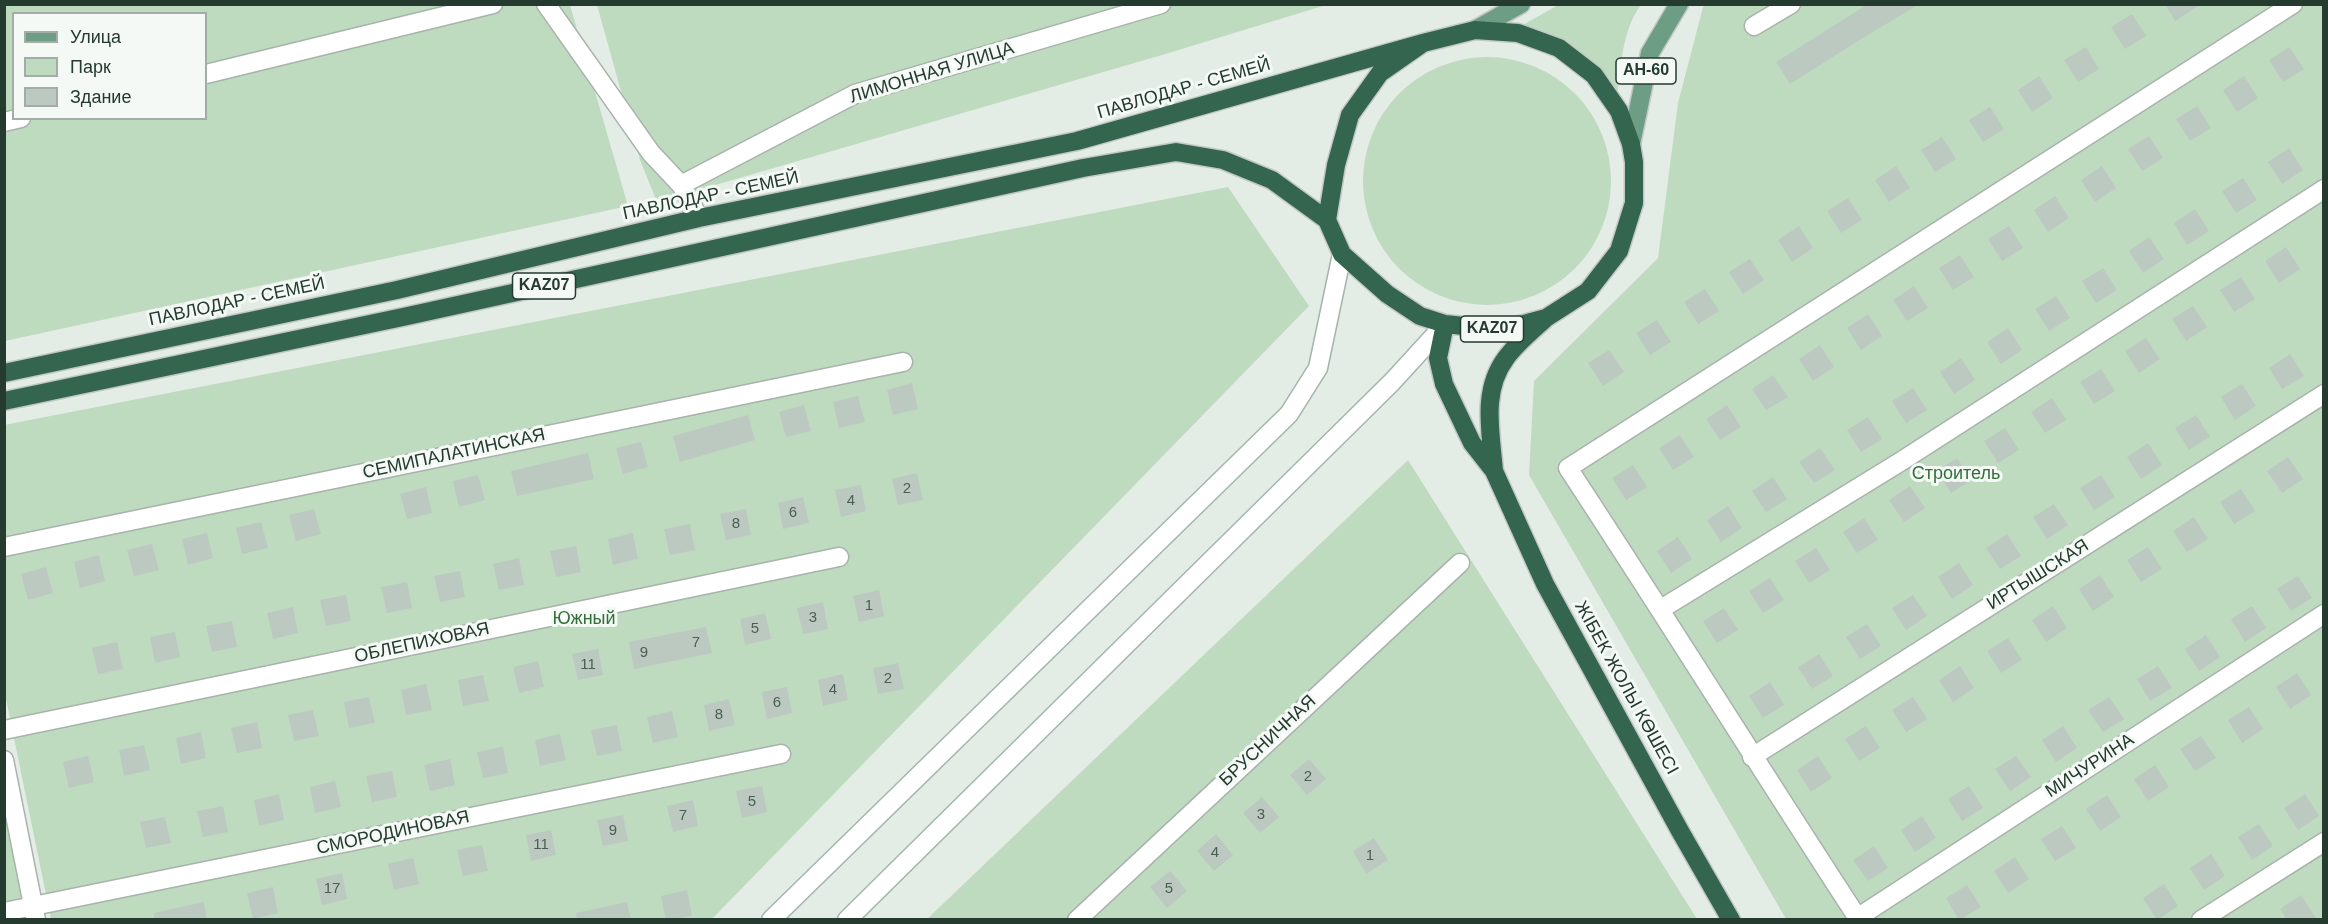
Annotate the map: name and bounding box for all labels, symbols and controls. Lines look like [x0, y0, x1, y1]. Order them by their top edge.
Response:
legend [12, 12, 207, 120]
text: Улица [70, 27, 121, 47]
street label: ЛИМОННАЯ УЛИЦА [847, 38, 1017, 108]
street label: ПАВЛОДАР - СЕМЕЙ [1095, 54, 1273, 124]
text: Парк [70, 57, 111, 77]
road number: АН-60 [1616, 58, 1676, 84]
text: Здание [70, 87, 131, 107]
street label: ПАВЛОДАР - СЕМЕЙ [621, 167, 801, 225]
street label: ПАВЛОДАР - СЕМЕЙ [147, 273, 327, 331]
road number: KAZ07 [512, 273, 576, 299]
road number: KAZ07 [1460, 316, 1524, 342]
street label: СЕМИПАЛАТИНСКАЯ [361, 424, 547, 484]
park label: Строитель [1912, 463, 2000, 485]
house number: 2 [903, 480, 911, 498]
house number: 4 [847, 492, 855, 510]
house number: 6 [789, 504, 797, 522]
house number: 8 [732, 515, 740, 533]
street label: ИРТЫШСКАЯ [1983, 535, 2093, 615]
house number: 1 [865, 597, 873, 615]
street label: ЖІБЕК ЖОЛЫ КӨШЕСІ [1569, 598, 1683, 778]
park label: Южный [552, 608, 616, 630]
house number: 3 [809, 609, 817, 627]
street label: ОБЛЕПИХОВАЯ [353, 618, 491, 668]
house number: 5 [751, 620, 759, 638]
house number: 7 [692, 634, 700, 652]
house number: 9 [640, 644, 648, 662]
house number: 11 [580, 656, 596, 674]
house number: 2 [884, 670, 892, 688]
house number: 4 [829, 681, 837, 699]
street label: БРУСНИЧНАЯ [1215, 691, 1321, 791]
house number: 6 [773, 694, 781, 712]
house number: 8 [715, 706, 723, 724]
street label: МИЧУРИНА [2042, 729, 2138, 803]
house number: 2 [1304, 768, 1312, 786]
house number: 5 [748, 793, 756, 811]
street label: СМОРОДИНОВАЯ [315, 806, 471, 860]
house number: 3 [1257, 806, 1265, 824]
house number: 7 [679, 807, 687, 825]
house number: 9 [609, 822, 617, 840]
house number: 11 [533, 836, 549, 854]
house number: 4 [1211, 844, 1219, 862]
house number: 1 [1366, 847, 1374, 865]
house number: 17 [324, 880, 340, 898]
house number: 5 [1165, 880, 1173, 898]

